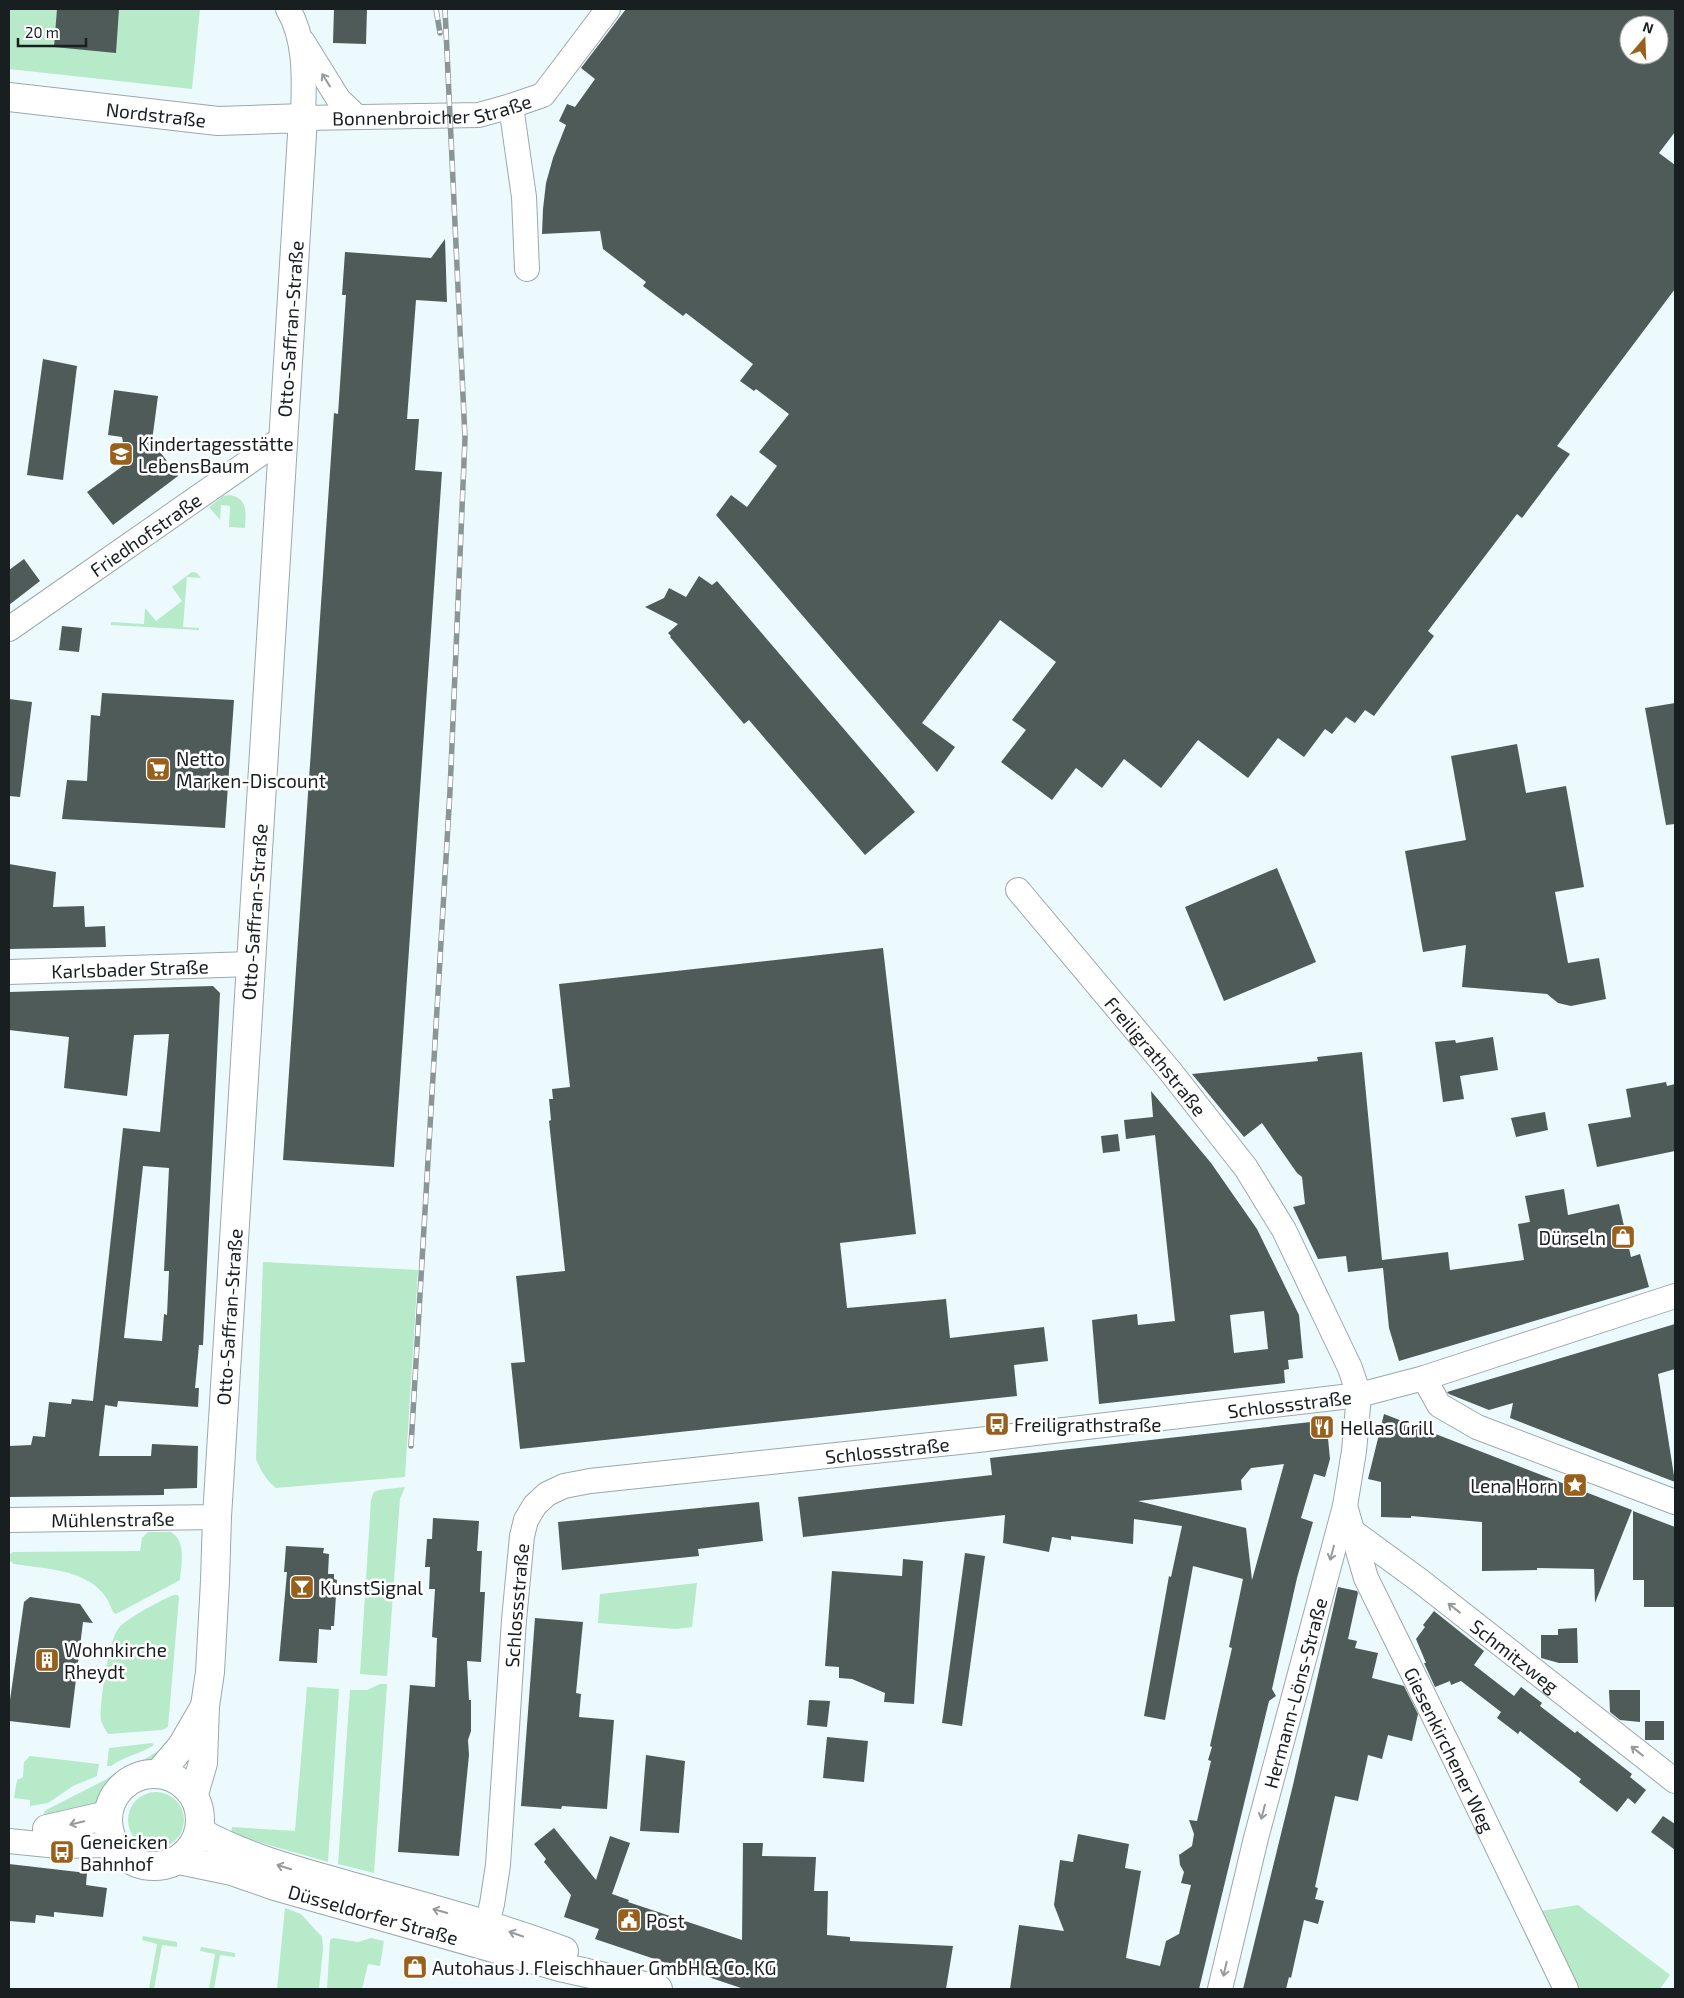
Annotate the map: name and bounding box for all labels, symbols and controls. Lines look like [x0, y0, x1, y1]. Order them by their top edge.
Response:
scale bar [18, 15, 85, 47]
north arrow [1619, 15, 1669, 65]
text: N [1641, 18, 1656, 37]
text: 20 m [25, 23, 59, 41]
one-way arrow [320, 74, 330, 88]
street label: Bonnenbroicher Straße [332, 88, 534, 129]
street label: Nordstraße [105, 97, 207, 131]
street label: Otto-Saffran-Straße [272, 240, 308, 418]
place label: Kindertagesstätte LebensBaum [138, 432, 294, 477]
school or university icon: Kindertagesstätte LebensBaum [108, 441, 134, 467]
street label: Friedhofstraße [85, 487, 205, 581]
place label: Netto Marken-Discount [176, 747, 326, 792]
supermarket icon: Netto Marken-Discount [145, 756, 171, 782]
street label: Otto-Saffran-Straße [236, 823, 272, 1001]
street label: Karlsbader Straße [51, 954, 209, 982]
street label: Freiligrathstraße [1101, 992, 1212, 1120]
shop icon: Dürseln [1610, 1224, 1636, 1250]
place label: Dürseln [1538, 1226, 1606, 1249]
street label: Otto-Saffran-Straße [211, 1228, 247, 1406]
street label: Schlossstraße [1226, 1384, 1353, 1422]
bus stop icon: Freiligrathstraße [984, 1411, 1010, 1437]
place label: Freiligrathstraße [1014, 1413, 1161, 1436]
restaurant icon: Hellas Grill [1309, 1414, 1335, 1440]
place label: Hellas Grill [1340, 1416, 1434, 1439]
street label: Schlossstraße [824, 1432, 950, 1468]
place icon: Lena Horn [1562, 1472, 1588, 1498]
place label: Lena Horn [1470, 1474, 1558, 1497]
street label: Mühlenstraße [51, 1506, 175, 1531]
street label: Schlossstraße [499, 1542, 533, 1668]
one-way arrow [1327, 1545, 1337, 1561]
bar icon: KunstSignal [289, 1574, 315, 1600]
place label: KunstSignal [320, 1576, 423, 1599]
street label: Hermann-Löns-Straße [1258, 1595, 1332, 1791]
one-way arrow [1448, 1602, 1461, 1613]
street label: Schmitzweg [1466, 1614, 1564, 1697]
place label: Wohnkirche Rheydt [64, 1638, 167, 1683]
building icon: Wohnkirche Rheydt [34, 1647, 60, 1673]
street label: Giesenkirchener Weg [1400, 1663, 1500, 1836]
one-way arrow [1630, 1746, 1644, 1756]
one-way arrow [1258, 1803, 1267, 1819]
one-way arrow [70, 1819, 86, 1828]
place label: Geneicken Bahnhof [80, 1830, 168, 1875]
bus stop icon: Geneicken Bahnhof [49, 1839, 75, 1865]
one-way arrow [277, 1861, 293, 1871]
street label: Düsseldorfer Straße [286, 1879, 461, 1949]
one-way arrow [432, 1906, 448, 1915]
public building icon: Post [616, 1907, 642, 1933]
place label: Post [646, 1909, 685, 1932]
one-way arrow [509, 1929, 525, 1938]
shop icon: Autohaus J. Fleischhauer GmbH & Co. KG [402, 1954, 428, 1980]
place label: Autohaus J. Fleischhauer GmbH & Co. KG [432, 1956, 776, 1979]
one-way arrow [1220, 1961, 1229, 1977]

